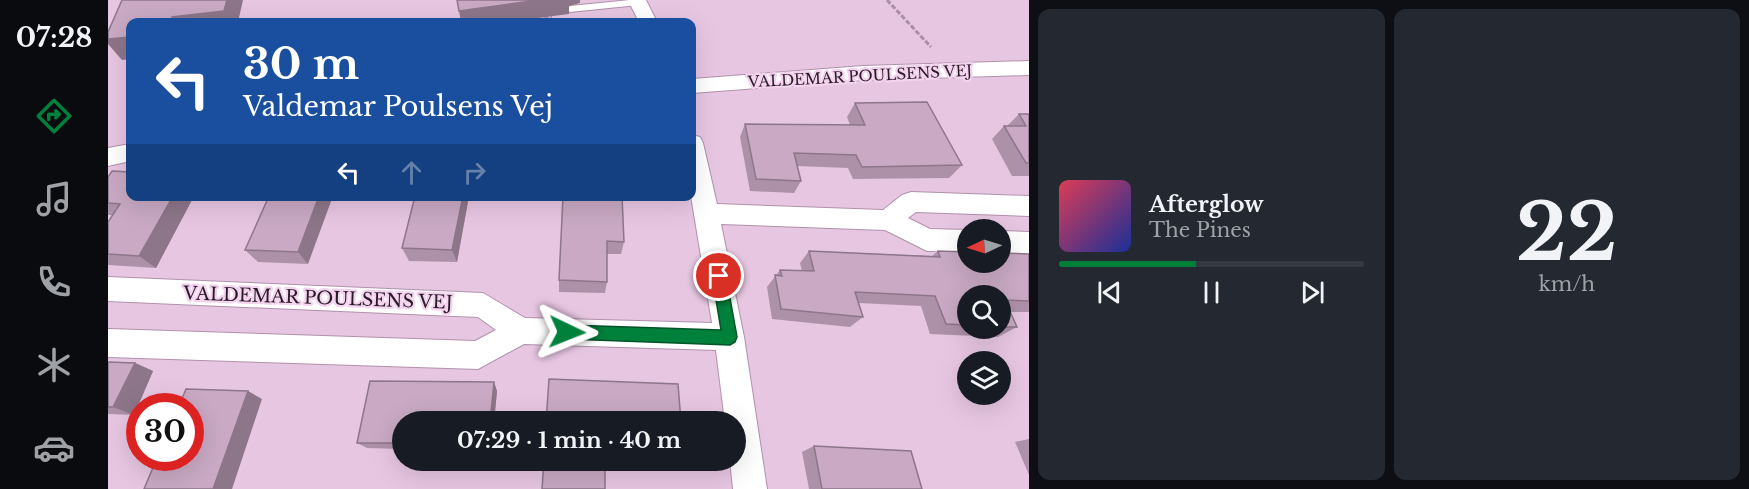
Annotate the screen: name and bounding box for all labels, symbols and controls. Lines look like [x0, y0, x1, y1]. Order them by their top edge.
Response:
text: 07:28 [16, 21, 92, 54]
text: 30 m [243, 38, 359, 90]
icon: left [144, 42, 222, 120]
street label: VALDEMAR POULSENS VEJ [746, 61, 973, 91]
text: Valdemar Poulsens Vej [243, 90, 553, 123]
icon: directions [33, 95, 75, 137]
icon: left [332, 156, 365, 189]
icon: ahead [395, 156, 428, 189]
icon: right [458, 156, 491, 189]
icon: music [33, 178, 75, 220]
text: 22 [1516, 184, 1618, 281]
text: Afterglow [1149, 191, 1264, 218]
text: The Pines [1149, 218, 1251, 242]
north arrow [957, 219, 1011, 273]
map controls [957, 219, 1011, 405]
pin [693, 250, 744, 301]
icon: arrive [702, 259, 735, 292]
icon: phone [33, 261, 75, 303]
text: km/h [1538, 272, 1595, 296]
icon: previous [1093, 276, 1126, 309]
icon: pause [1195, 276, 1228, 309]
icon: next [1296, 276, 1329, 309]
street label: VALDEMAR POULSENS VEJ [182, 282, 453, 314]
button: search [957, 285, 1011, 339]
position arrow [535, 300, 599, 364]
icon: climate [33, 344, 75, 386]
button: layers [957, 351, 1011, 405]
speed limit sign: 30 [126, 393, 204, 471]
icon: car [33, 427, 75, 469]
text: 07:29 · 1 min · 40 m [457, 427, 681, 454]

